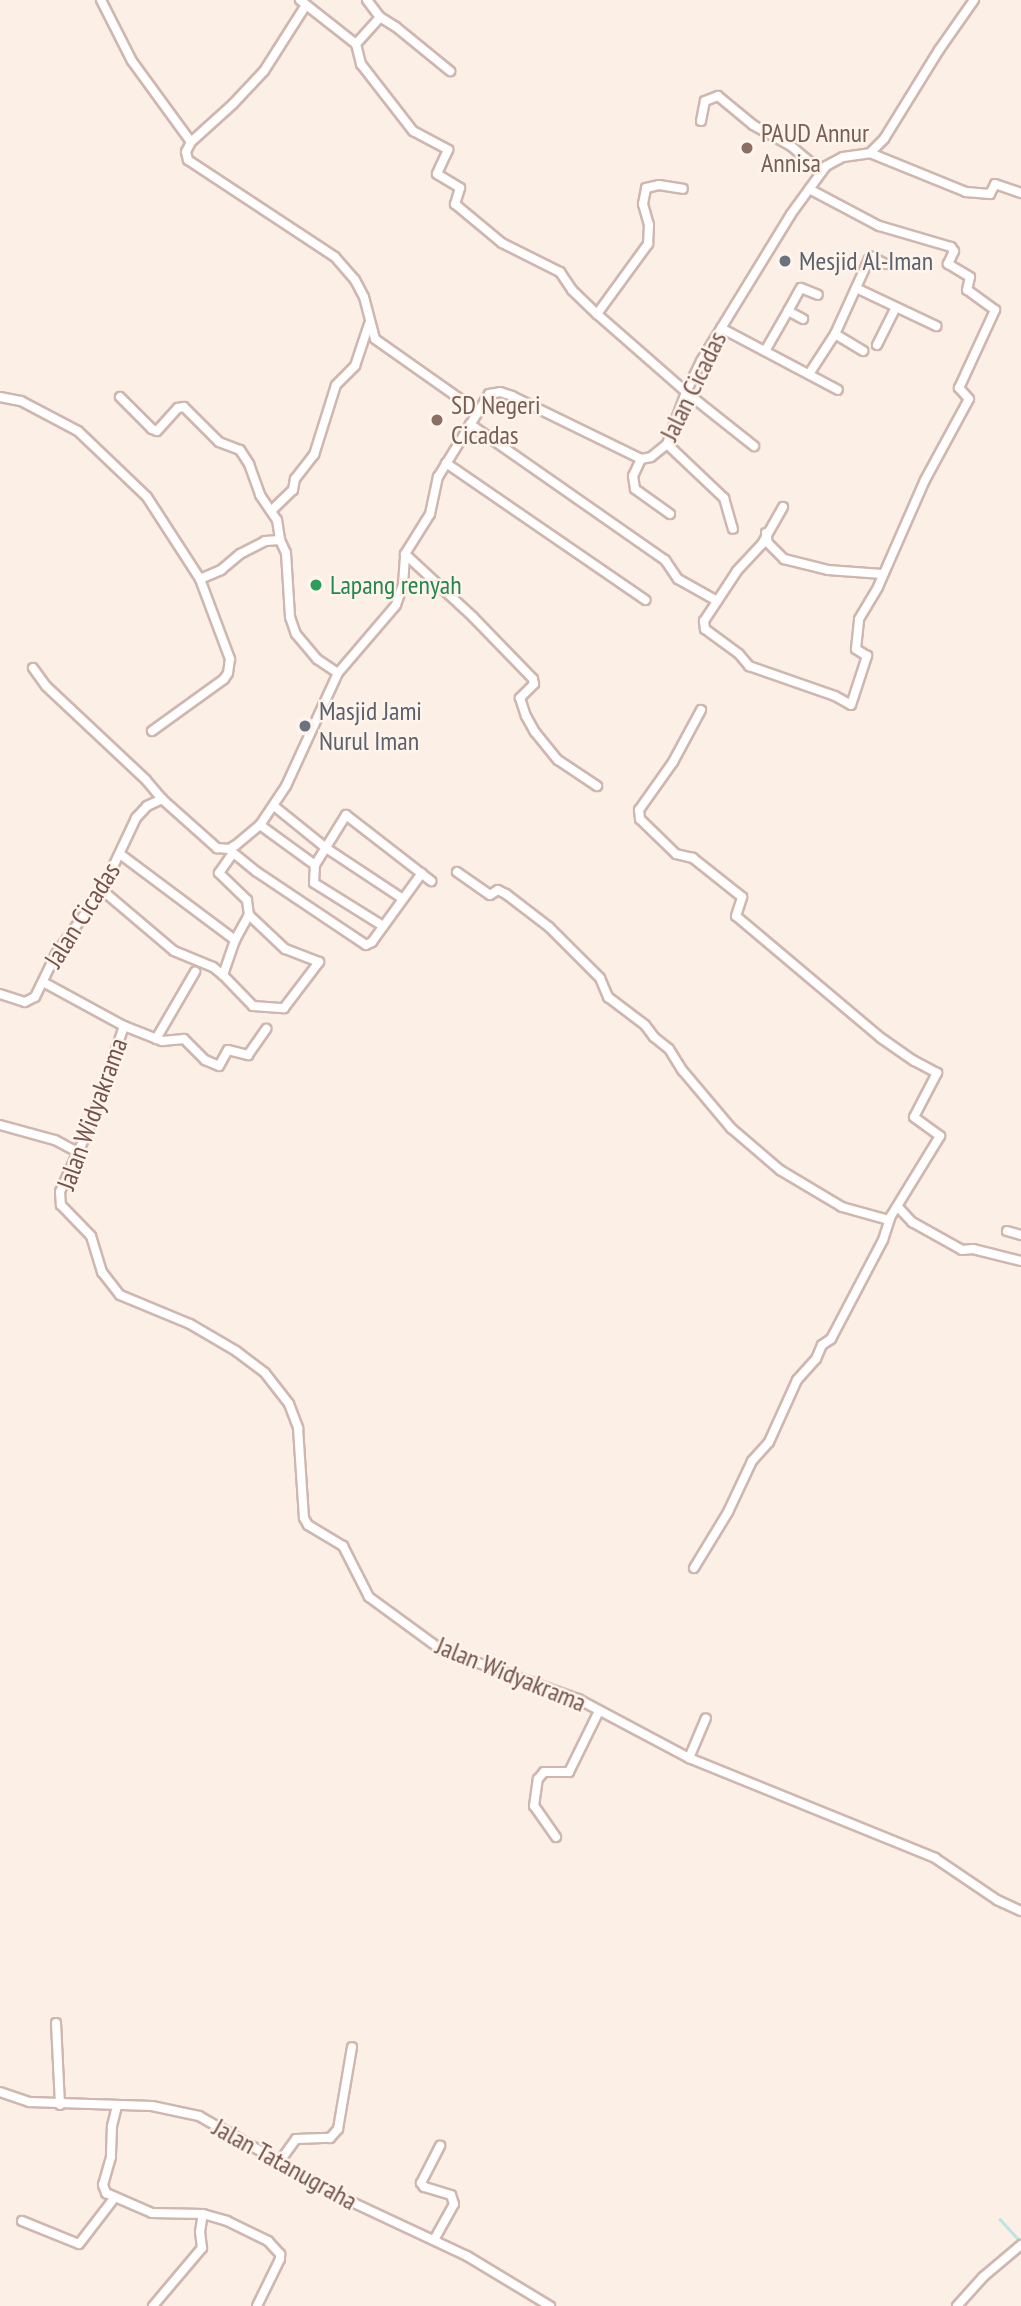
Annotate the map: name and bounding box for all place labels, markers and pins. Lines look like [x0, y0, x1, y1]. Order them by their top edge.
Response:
place label: PAUD Annur Annisa [761, 117, 870, 178]
marker: PAUD Annur Annisa [739, 140, 755, 156]
place label: Mesjid Al-Iman [799, 245, 934, 277]
marker: Mesjid Al-Iman [777, 253, 793, 269]
place label: SD Negeri Cicadas [451, 389, 541, 450]
marker: SD Negeri Cicadas [429, 412, 445, 428]
place label: Lapang renyah [330, 569, 462, 601]
marker: Lapang renyah [308, 577, 324, 593]
place label: Masjid Jami Nurul Iman [319, 695, 422, 756]
marker: Masjid Jami Nurul Iman [297, 718, 313, 734]

